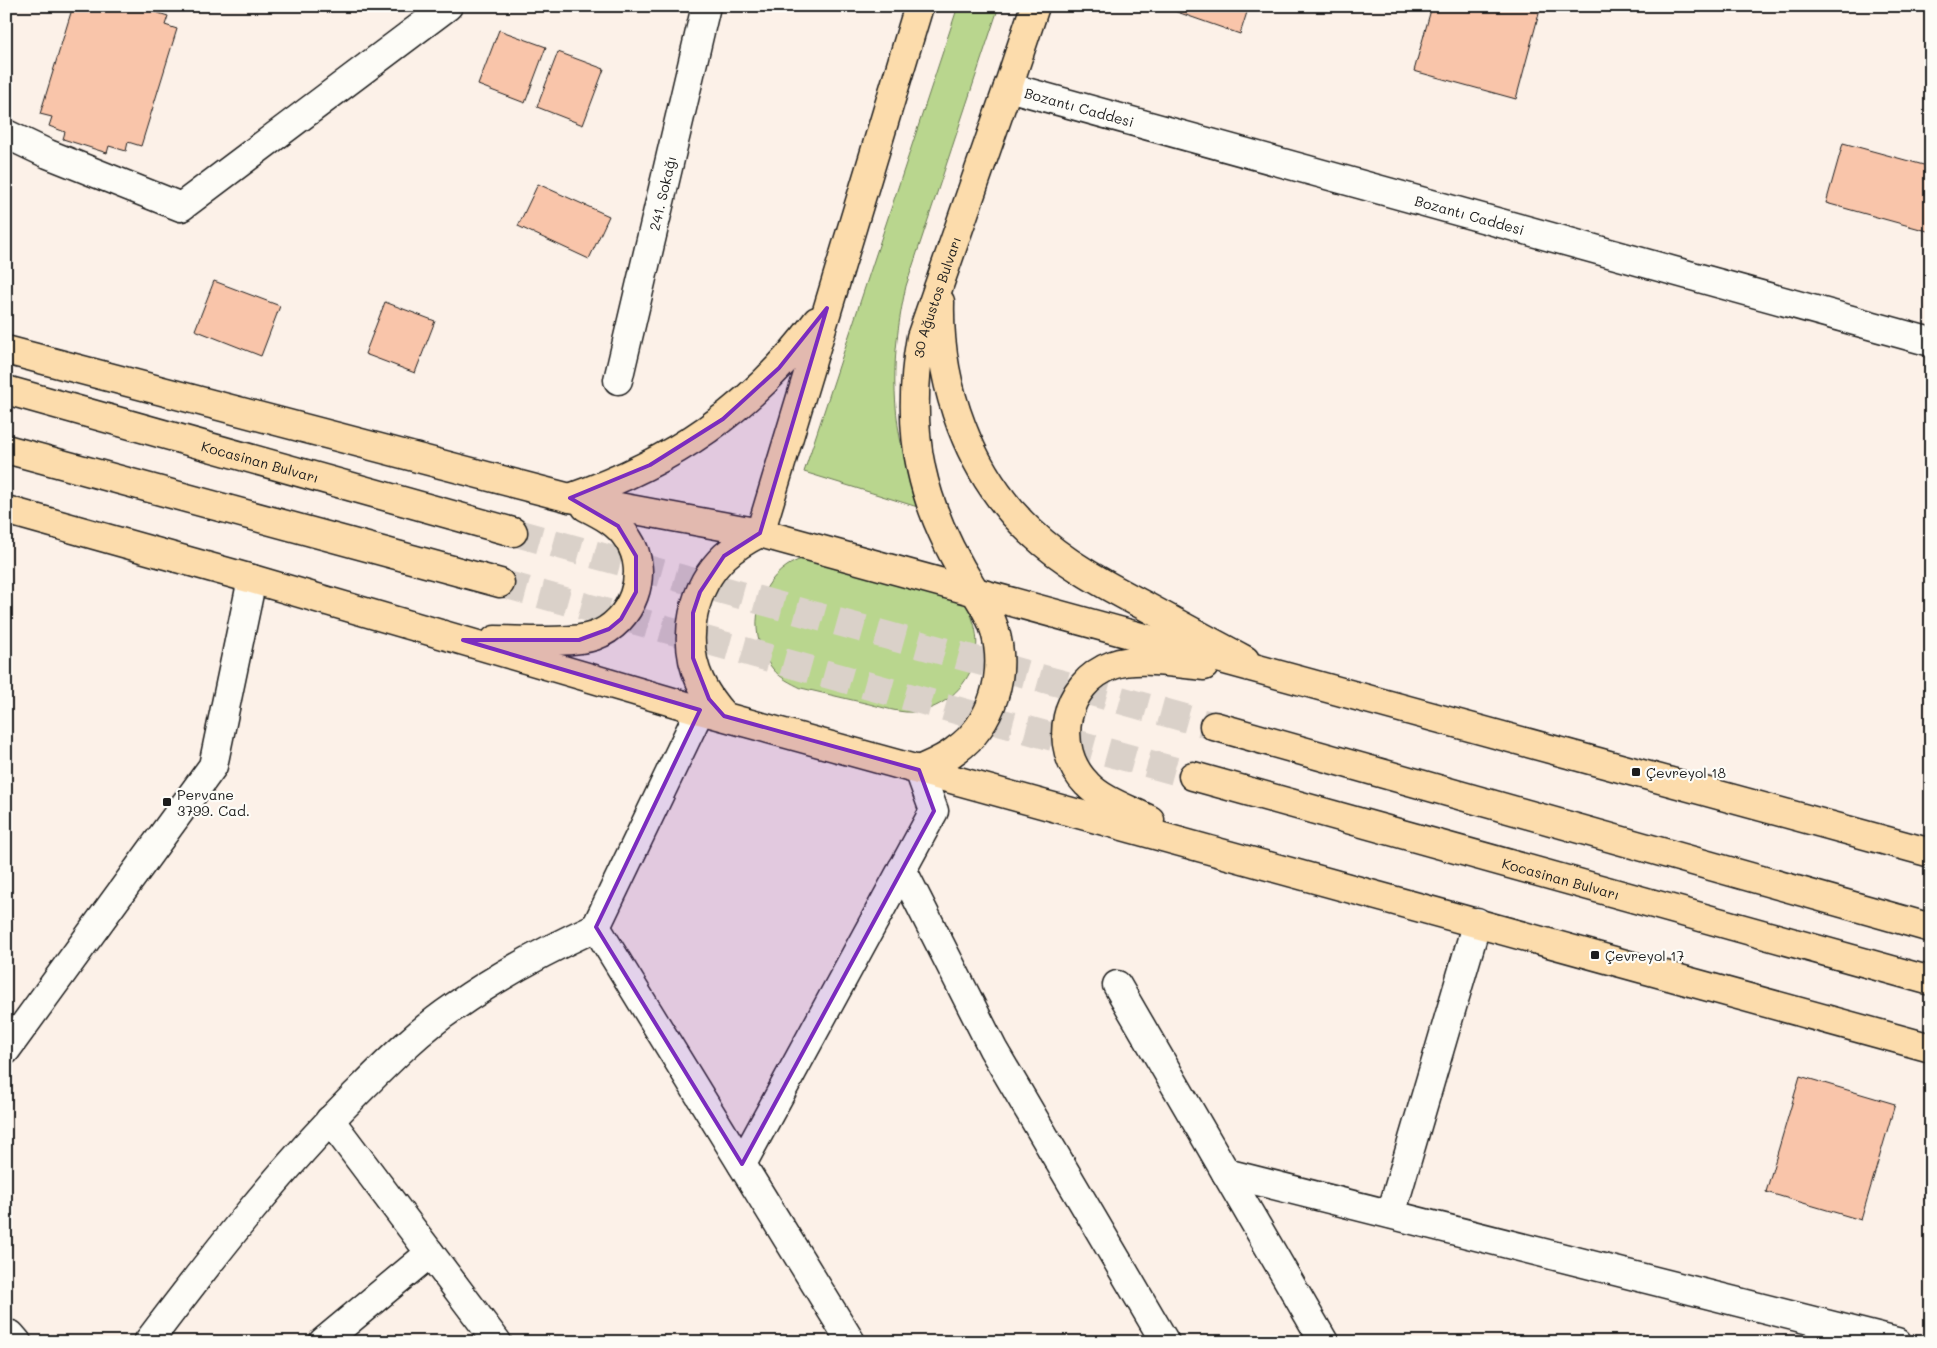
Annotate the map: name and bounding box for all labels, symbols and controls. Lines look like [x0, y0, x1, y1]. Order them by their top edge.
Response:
street label: Bozantı Caddesi [1022, 83, 1136, 131]
street label: 241. Sokağı [644, 154, 680, 232]
street label: Bozantı Caddesi [1413, 190, 1527, 239]
street label: 30 Ağustos Bulvarı [908, 234, 965, 359]
street label: Kocasinan Bulvarı [199, 436, 321, 487]
place label: Çevreyol 18 [1646, 763, 1726, 782]
marker: Çevreyol 18 [1630, 766, 1642, 778]
place label: Pervane 3799. Cad. [177, 785, 250, 820]
marker: Pervane 3799. Cad. [161, 796, 173, 808]
street label: Kocasinan Bulvarı [1500, 853, 1622, 904]
place label: Çevreyol 17 [1605, 946, 1685, 965]
marker: Çevreyol 17 [1589, 949, 1601, 961]

